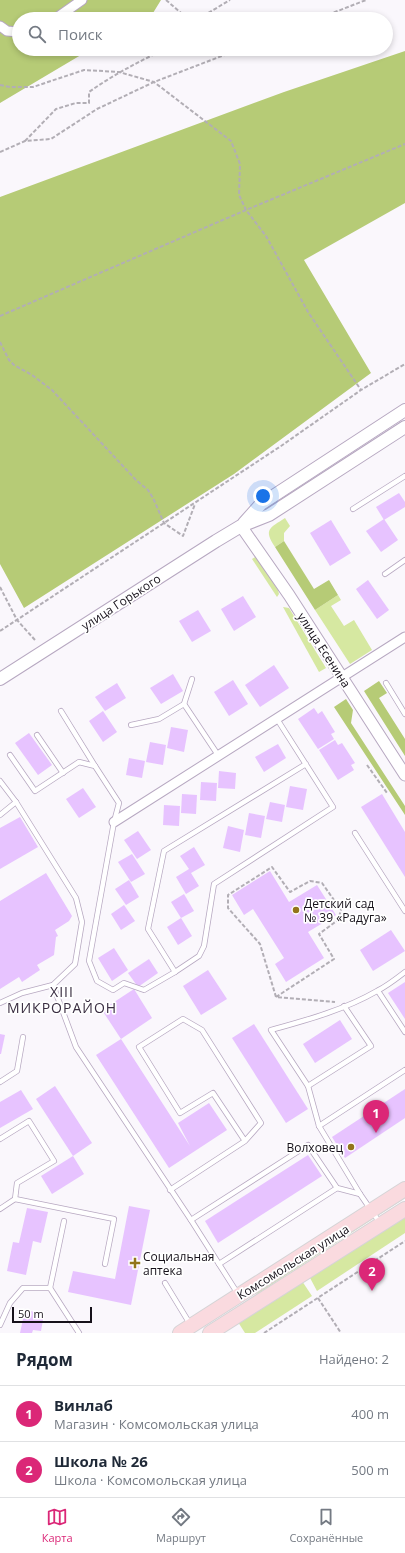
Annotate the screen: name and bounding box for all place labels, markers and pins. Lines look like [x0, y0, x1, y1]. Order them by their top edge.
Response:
place label: Детский сад № 39 «Радуга» [304, 895, 387, 926]
marker: Детский сад № 39 «Радуга» [291, 905, 301, 915]
pin: 1 [363, 1100, 389, 1133]
place label: Волховец [287, 1139, 343, 1156]
marker: Волховец [346, 1142, 356, 1152]
place label: Социальная аптека [143, 1248, 214, 1279]
marker: Социальная аптека [130, 1258, 140, 1268]
pin: 2 [359, 1258, 385, 1291]

